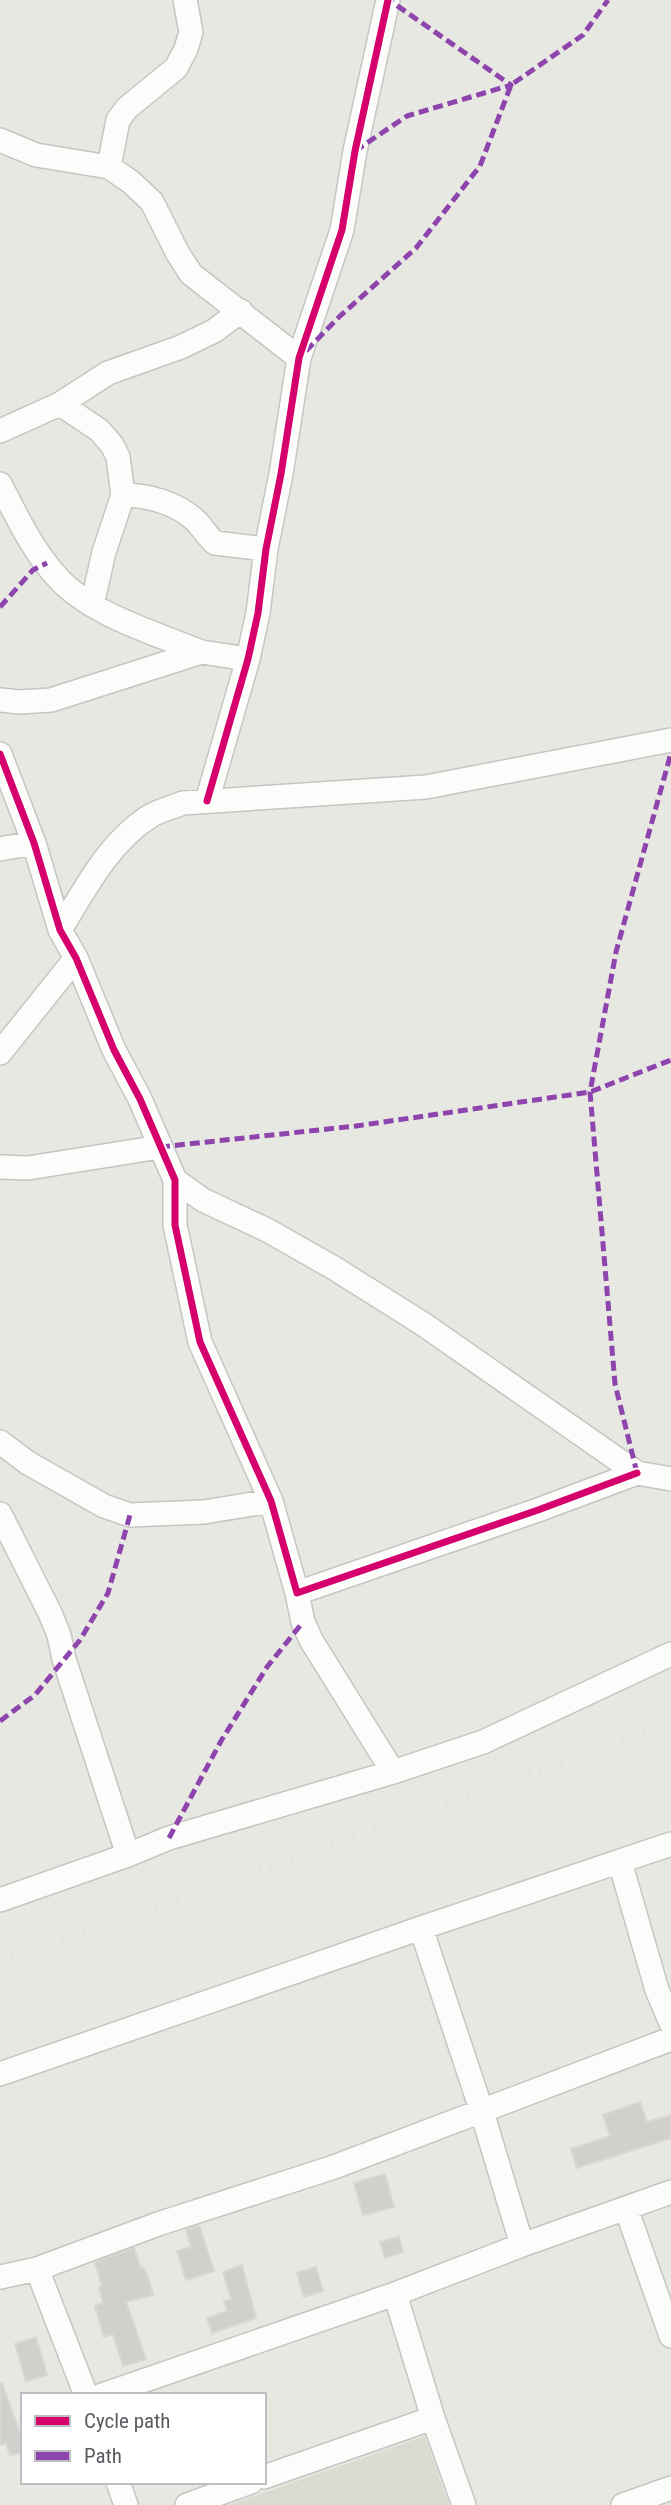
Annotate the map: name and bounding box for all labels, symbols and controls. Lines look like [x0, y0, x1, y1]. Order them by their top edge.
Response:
legend [21, 2393, 266, 2484]
text: Cycle path [84, 2409, 170, 2433]
text: Path [84, 2444, 122, 2468]

